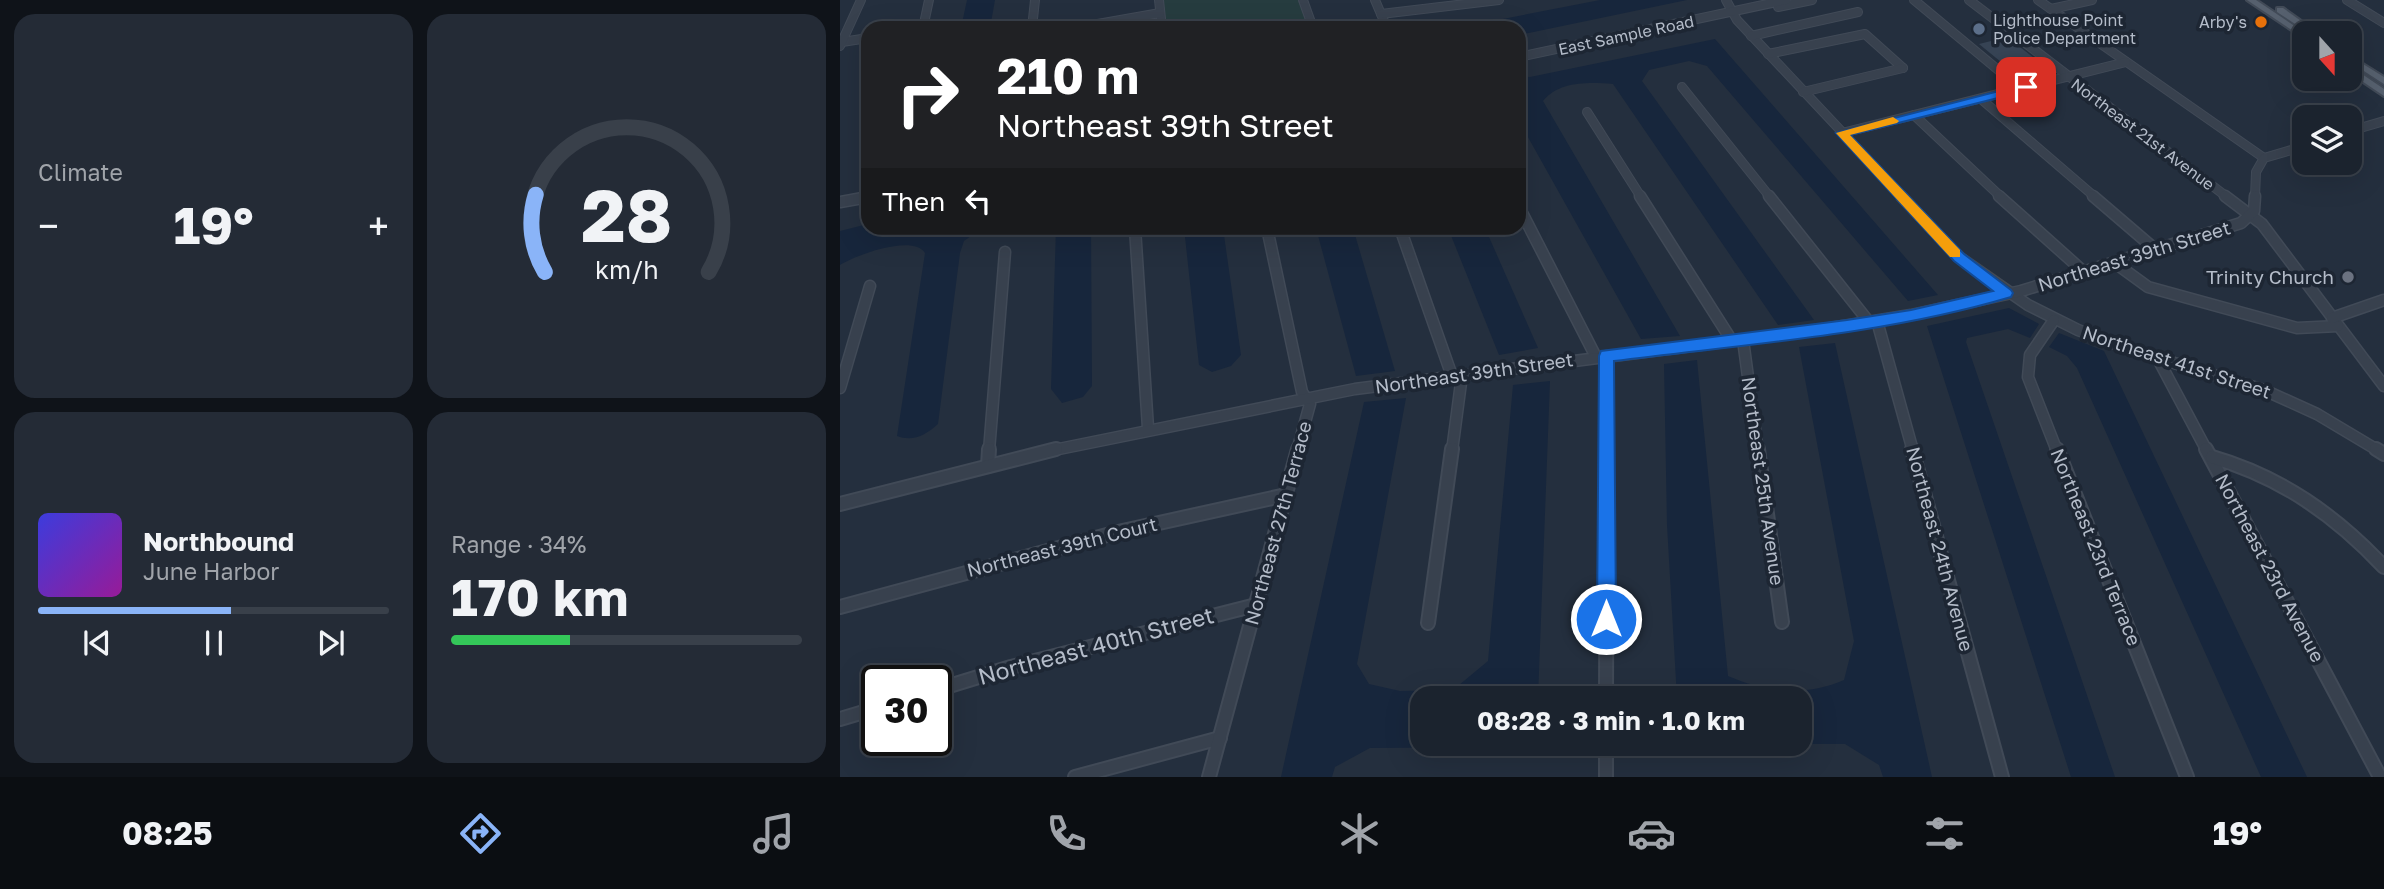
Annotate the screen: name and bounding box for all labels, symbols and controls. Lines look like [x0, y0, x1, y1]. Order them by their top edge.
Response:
place label: Lighthouse Point Police Department [1993, 10, 2136, 48]
street label: East Sample Road [1556, 11, 1696, 59]
place label: Arby's [2199, 12, 2247, 32]
marker: Arby's [2253, 14, 2269, 30]
marker: Lighthouse Point Police Department [1971, 21, 1987, 37]
north arrow [2292, 21, 2362, 91]
map controls [2292, 21, 2362, 175]
text: 210 m [997, 46, 1139, 105]
icon: right [882, 49, 973, 140]
pin [1996, 57, 2056, 117]
icon: arrive [2007, 68, 2045, 106]
street label: Northeast 21st Avenue [2067, 74, 2219, 194]
button: layers [2292, 105, 2362, 175]
text: Northeast 39th Street [997, 106, 1334, 144]
text: Climate [38, 158, 123, 186]
text: 28 [581, 171, 672, 258]
icon: left [959, 182, 997, 220]
text: Then [882, 186, 945, 217]
text: 19° [173, 193, 254, 255]
text: − [38, 203, 59, 248]
text: + [368, 203, 389, 248]
street label: Northeast 39th Street [2035, 215, 2233, 296]
text: km/h [595, 254, 658, 285]
place label: Trinity Church [2206, 265, 2334, 288]
marker: Trinity Church [2340, 269, 2356, 285]
street label: Northeast 41st Street [2080, 320, 2274, 403]
street label: Northeast 39th Street [1373, 347, 1575, 398]
street label: Northeast 25th Avenue [1737, 375, 1790, 587]
street label: Northeast 27th Terrace [1239, 418, 1316, 627]
street label: Northeast 24th Avenue [1902, 444, 1979, 654]
street label: Northeast 23rd Terrace [2046, 445, 2147, 649]
street label: Northeast 23rd Avenue [2211, 470, 2330, 666]
street label: Northeast 39th Court [965, 512, 1159, 581]
text: Northbound [143, 526, 294, 557]
text: Range · 34% [451, 530, 586, 558]
text: June Harbor [143, 557, 279, 585]
text: 170 km [451, 565, 629, 627]
position arrow [1569, 582, 1643, 656]
street label: Northeast 40th Street [975, 600, 1217, 690]
icon: previous [78, 624, 116, 662]
icon: pause [195, 624, 233, 662]
icon: next [312, 624, 350, 662]
speed limit sign: 30 [861, 665, 952, 756]
text: 08:28 · 3 min · 1.0 km [1477, 705, 1745, 736]
icon: directions [456, 809, 505, 858]
icon: music [749, 809, 798, 858]
icon: phone [1042, 809, 1091, 858]
icon: climate [1335, 809, 1384, 858]
icon: car [1627, 809, 1676, 858]
icon: filters [1920, 809, 1969, 858]
text: 08:25 [122, 814, 212, 852]
text: 19° [2213, 814, 2262, 852]

